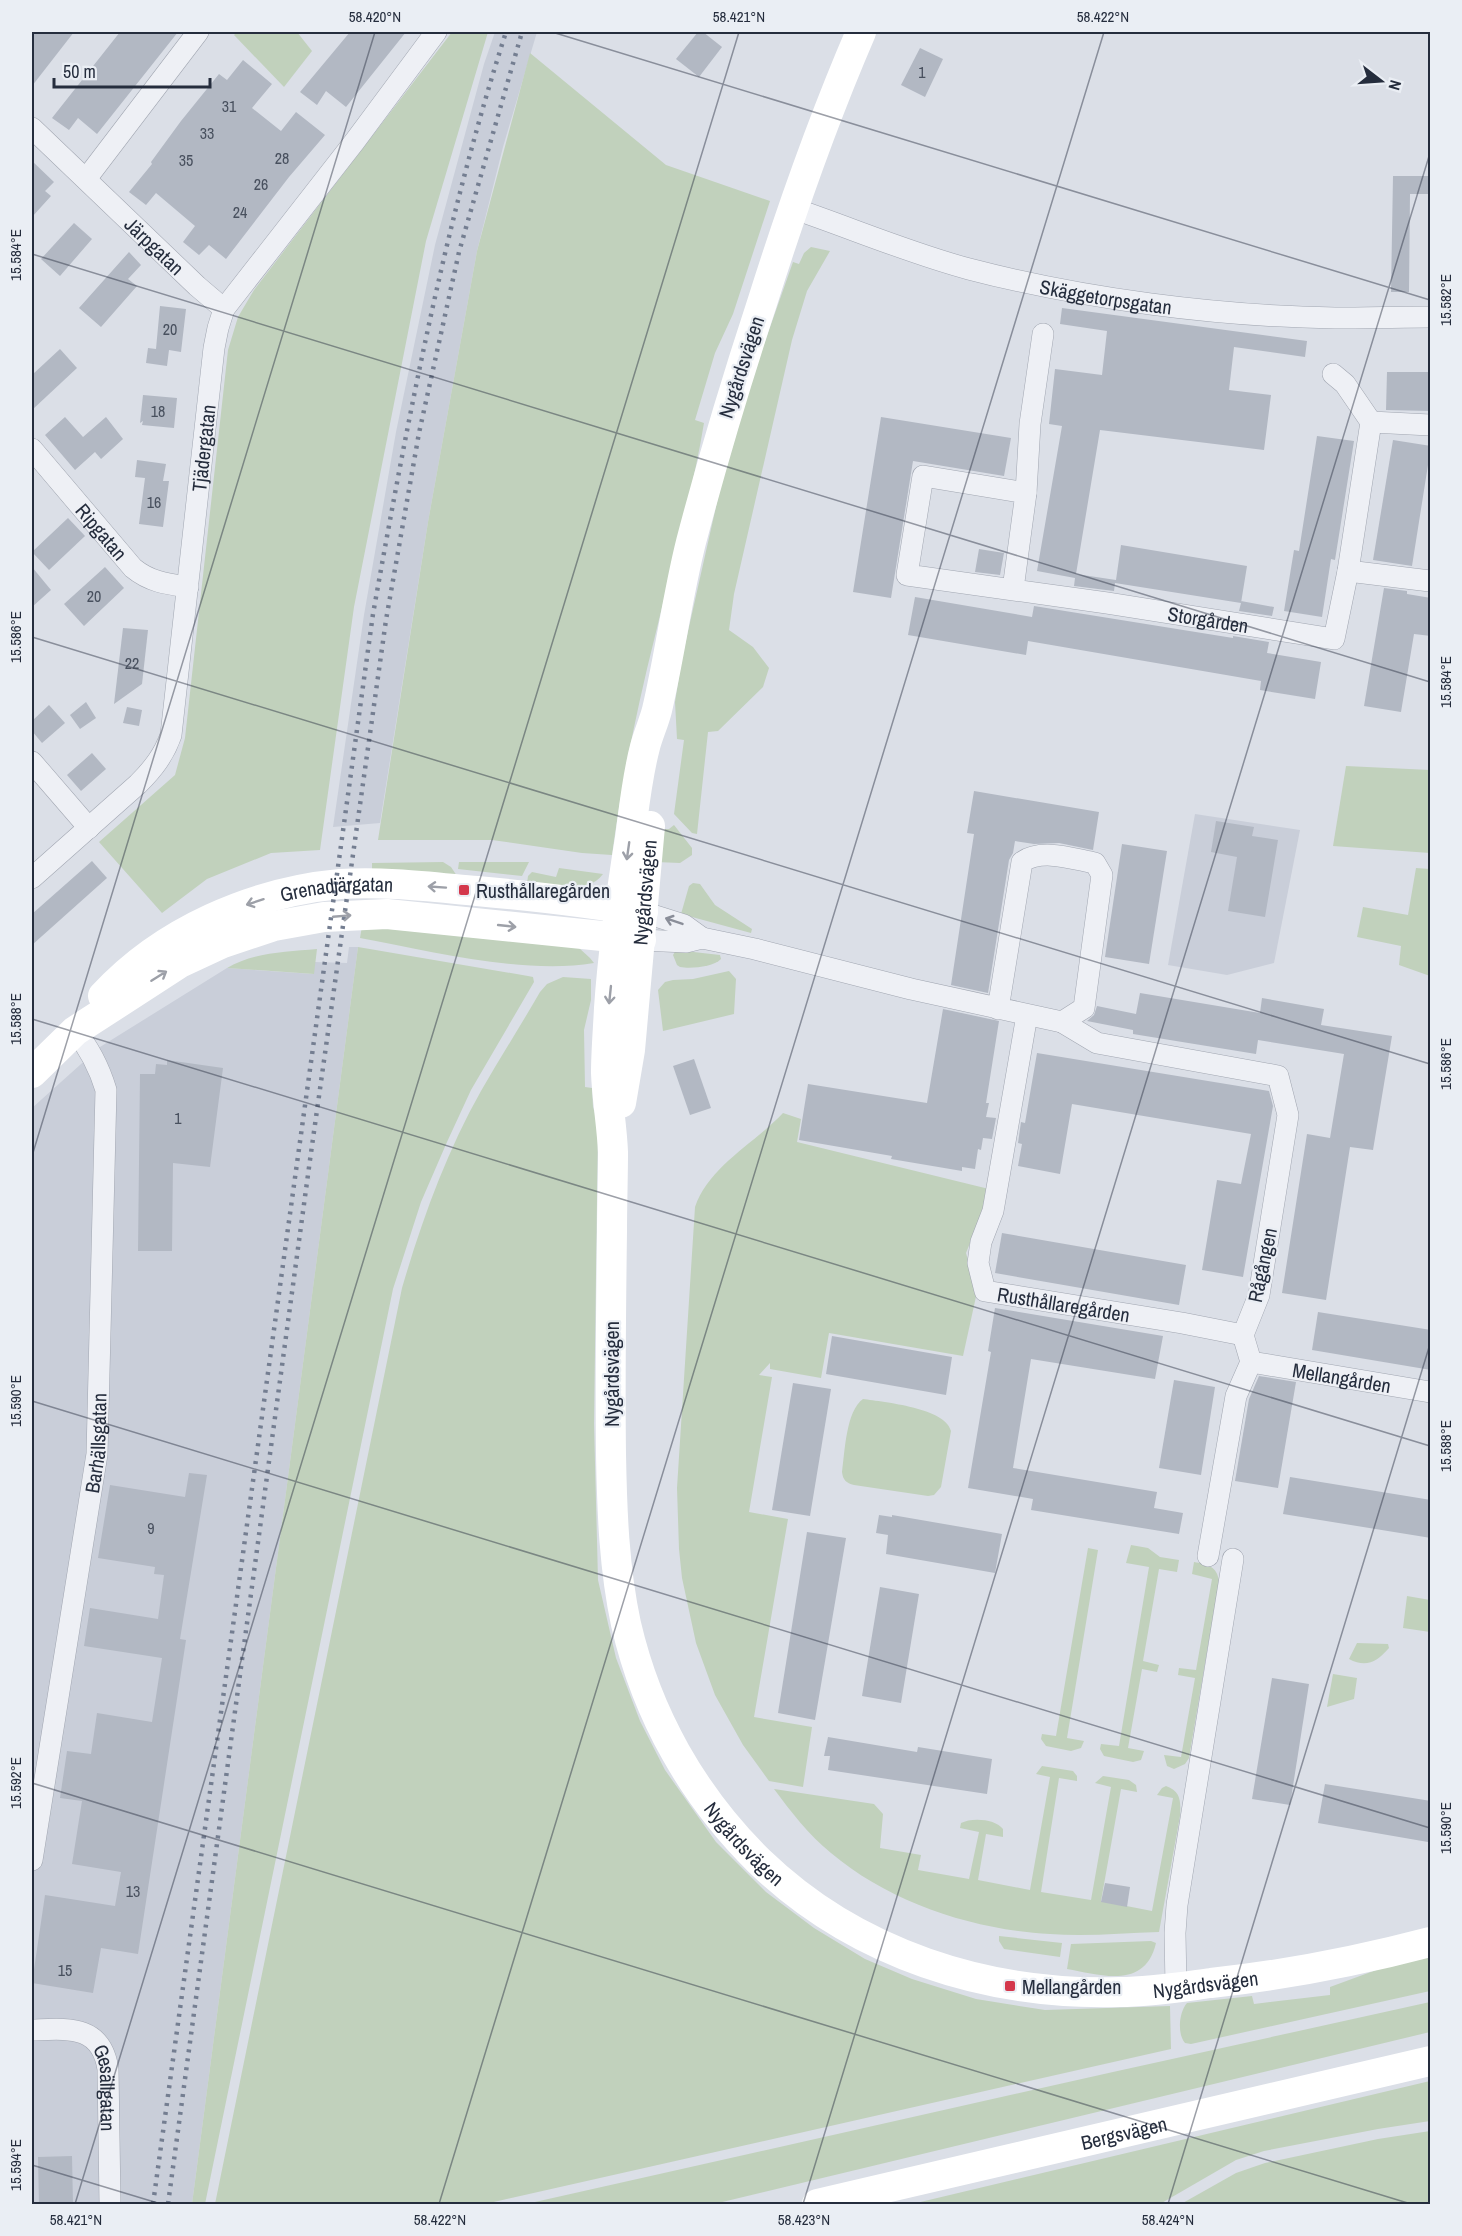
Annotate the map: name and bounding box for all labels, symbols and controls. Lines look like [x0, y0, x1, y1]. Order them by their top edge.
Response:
text: 58.420°N [349, 6, 401, 27]
text: 58.421°N [713, 6, 765, 27]
text: 58.422°N [1077, 6, 1129, 27]
scale bar [54, 51, 210, 89]
north arrow [1351, 51, 1411, 111]
text: 50 m [63, 59, 96, 84]
house number: 1 [918, 61, 926, 83]
text: N [1383, 78, 1407, 93]
house number: 31 [222, 95, 237, 117]
house number: 33 [200, 122, 214, 144]
house number: 28 [275, 147, 289, 169]
house number: 35 [179, 149, 193, 171]
house number: 26 [254, 173, 268, 195]
house number: 24 [233, 201, 247, 223]
street label: Järpgatan [119, 211, 190, 281]
text: 15.584°E [5, 229, 26, 281]
street label: Skäggetorpsgatan [1038, 272, 1173, 320]
text: 15.582°E [1435, 274, 1456, 326]
street label: Nygårdsvägen [712, 313, 770, 421]
house number: 20 [163, 318, 177, 340]
house number: 18 [151, 400, 165, 422]
street label: Tjädergatan [185, 403, 221, 493]
house number: 16 [147, 491, 161, 513]
street label: Ripgatan [70, 497, 134, 565]
house number: 20 [87, 585, 101, 607]
street label: Storgården [1166, 599, 1250, 639]
text: 15.586°E [5, 611, 26, 663]
house number: 22 [125, 652, 139, 674]
text: 15.584°E [1435, 656, 1456, 708]
street label: Nygårdsvägen [626, 838, 662, 946]
one-way arrow [622, 841, 633, 861]
street label: Grenadjärgatan [277, 870, 394, 907]
place label: Rusthållaregården [476, 877, 610, 904]
one-way arrow [427, 882, 447, 893]
marker: Rusthållaregården [457, 883, 471, 897]
one-way arrow [246, 897, 265, 908]
one-way arrow [331, 910, 351, 921]
one-way arrow [665, 915, 684, 926]
one-way arrow [497, 921, 517, 932]
one-way arrow [151, 970, 168, 983]
one-way arrow [604, 985, 615, 1005]
text: 15.588°E [5, 993, 26, 1045]
text: 15.586°E [1435, 1038, 1456, 1090]
house number: 1 [174, 1107, 182, 1129]
street label: Rågången [1241, 1225, 1283, 1305]
street label: Rusthållaregården [995, 1280, 1132, 1328]
street label: Nygårdsvägen [598, 1321, 625, 1427]
street label: Mellangården [1290, 1356, 1393, 1399]
text: 15.590°E [5, 1375, 26, 1427]
street label: Barhällsgatan [77, 1393, 112, 1495]
text: 15.588°E [1435, 1420, 1456, 1472]
house number: 9 [147, 1517, 155, 1539]
text: 15.592°E [5, 1757, 26, 1809]
street label: Nygårdsvägen [699, 1796, 790, 1891]
text: 15.590°E [1435, 1802, 1456, 1854]
house number: 13 [126, 1880, 140, 1902]
house number: 15 [58, 1959, 72, 1981]
street label: Nygårdsvägen [1151, 1964, 1260, 2004]
place label: Mellangården [1022, 1973, 1121, 2000]
marker: Mellangården [1003, 1979, 1017, 1993]
street label: Gesällgatan [88, 2039, 122, 2132]
street label: Bergsvägen [1078, 2109, 1169, 2156]
text: 15.594°E [5, 2139, 26, 2191]
text: 58.421°N [50, 2209, 102, 2230]
text: 58.422°N [414, 2209, 466, 2230]
text: 58.423°N [778, 2209, 830, 2230]
text: 58.424°N [1142, 2209, 1194, 2230]

